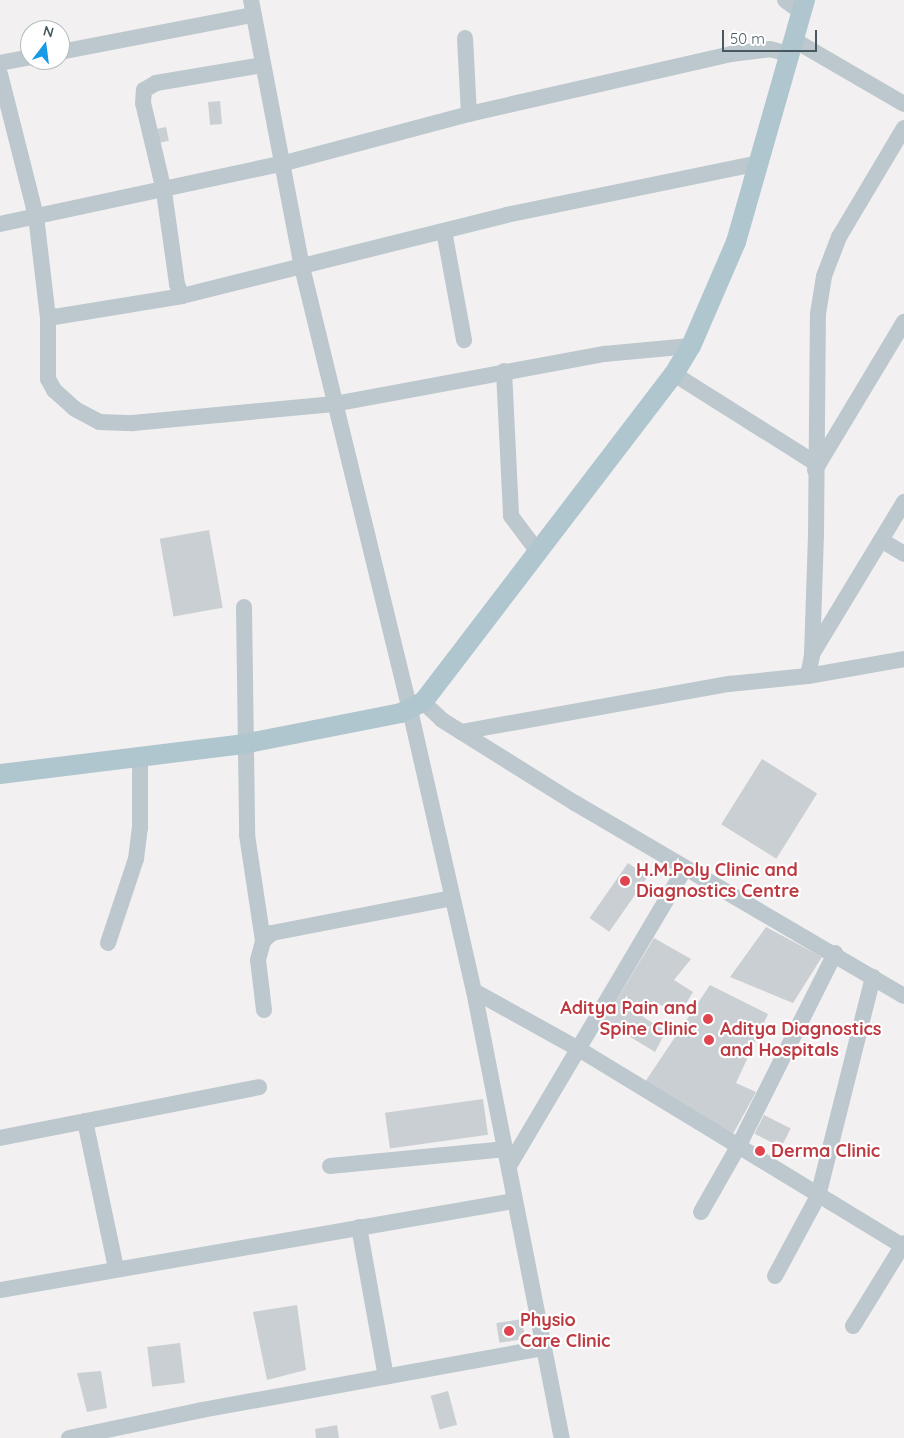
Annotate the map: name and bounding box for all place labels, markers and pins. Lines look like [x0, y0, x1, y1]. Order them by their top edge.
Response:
place label: H.M.Poly Clinic and Diagnostics Centre [636, 860, 799, 902]
marker: H.M.Poly Clinic and Diagnostics Centre [618, 874, 632, 888]
place label: Aditya Pain and Spine Clinic [560, 998, 697, 1040]
marker: Aditya Pain and Spine Clinic [701, 1012, 715, 1026]
place label: Aditya Diagnostics and Hospitals [720, 1019, 882, 1062]
marker: Aditya Diagnostics and Hospitals [702, 1033, 716, 1047]
place label: Derma Clinic [771, 1140, 880, 1162]
marker: Derma Clinic [753, 1144, 767, 1158]
place label: Physio Care Clinic [520, 1310, 610, 1352]
marker: Physio Care Clinic [502, 1324, 516, 1338]

